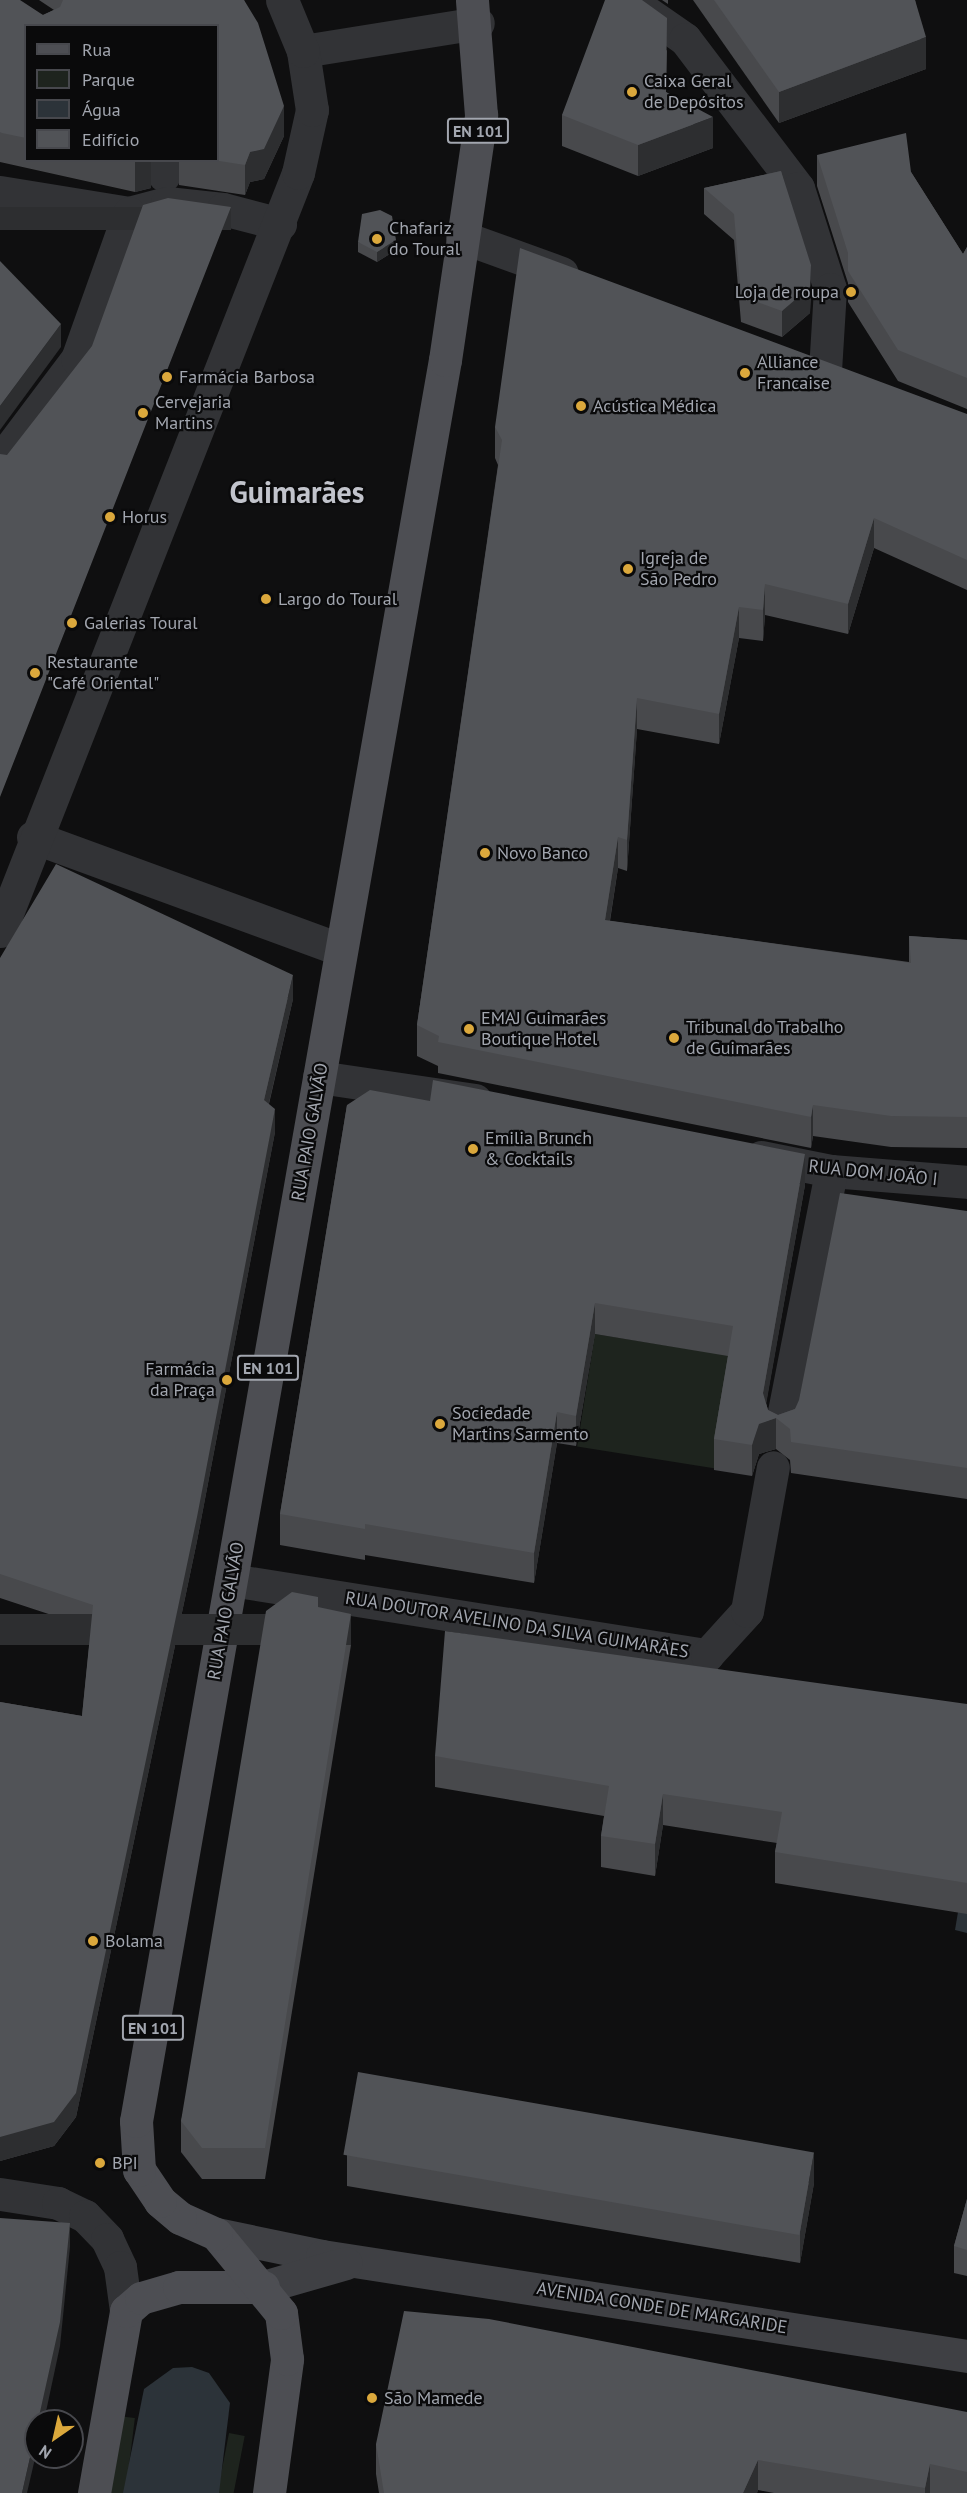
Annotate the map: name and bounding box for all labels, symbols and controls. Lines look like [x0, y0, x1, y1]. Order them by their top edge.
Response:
legend [24, 24, 219, 162]
text: Rua [82, 38, 111, 61]
text: Parque [82, 68, 135, 91]
place label: Caixa Geral de Depósitos [644, 71, 743, 113]
marker: Caixa Geral de Depósitos [625, 85, 639, 99]
text: Água [82, 98, 121, 121]
road number: EN 101 [446, 118, 510, 144]
text: Edifício [82, 128, 139, 151]
place label: Chafariz do Toural [389, 218, 460, 260]
marker: Chafariz do Toural [370, 232, 384, 246]
place label: Loja de roupa [735, 281, 839, 303]
marker: Loja de roupa [844, 285, 858, 299]
place label: Alliance Francaise [757, 352, 830, 394]
place label: Farmácia Barbosa [179, 366, 315, 388]
marker: Alliance Francaise [738, 366, 752, 380]
marker: Farmácia Barbosa [160, 370, 174, 384]
place label: Cervejaria Martins [155, 392, 231, 434]
place label: Acústica Médica [593, 395, 716, 417]
marker: Acústica Médica [574, 399, 588, 413]
marker: Cervejaria Martins [136, 406, 150, 420]
district label: Guimarães [230, 474, 364, 510]
place label: Horus [122, 506, 167, 528]
marker: Horus [103, 510, 117, 524]
place label: Igreja de São Pedro [640, 548, 717, 590]
marker: Igreja de São Pedro [621, 562, 635, 576]
place label: Largo do Toural [278, 588, 398, 610]
marker: Largo do Toural [259, 592, 273, 606]
place label: Galerias Toural [84, 612, 198, 634]
marker: Galerias Toural [65, 616, 79, 630]
place label: Restaurante "Café Oriental" [47, 652, 159, 694]
marker: Restaurante "Café Oriental" [28, 666, 42, 680]
place label: Novo Banco [497, 842, 588, 864]
marker: Novo Banco [478, 846, 492, 860]
place label: EMAJ Guimarães Boutique Hotel [481, 1008, 606, 1050]
place label: Tribunal do Trabalho de Guimarães [686, 1017, 844, 1060]
marker: EMAJ Guimarães Boutique Hotel [462, 1022, 476, 1036]
marker: Tribunal do Trabalho de Guimarães [667, 1031, 681, 1045]
street label: RUA PAIO GALVÃO [287, 1061, 333, 1203]
place label: Emilia Brunch & Cocktails [485, 1128, 592, 1170]
marker: Emilia Brunch & Cocktails [466, 1142, 480, 1156]
street label: RUA DOM JOÃO I [807, 1155, 939, 1191]
road number: EN 101 [236, 1355, 300, 1381]
place label: Farmácia da Praça [145, 1359, 215, 1402]
marker: Farmácia da Praça [220, 1373, 234, 1387]
place label: Sociedade Martins Sarmento [452, 1403, 589, 1446]
marker: Sociedade Martins Sarmento [433, 1417, 447, 1431]
street label: RUA PAIO GALVÃO [203, 1540, 249, 1682]
street label: RUA DOUTOR AVELINO DA SILVA GUIMARÃES [342, 1587, 692, 1663]
place label: Bolama [105, 1930, 163, 1952]
marker: Bolama [86, 1934, 100, 1948]
road number: EN 101 [122, 2015, 184, 2041]
place label: BPI [112, 2152, 138, 2174]
marker: BPI [93, 2156, 107, 2170]
street label: AVENIDA CONDE DE MARGARIDE [535, 2277, 789, 2339]
place label: São Mamede [384, 2387, 483, 2409]
marker: São Mamede [365, 2391, 379, 2405]
north arrow [24, 2409, 84, 2469]
text: N [35, 2441, 55, 2463]

